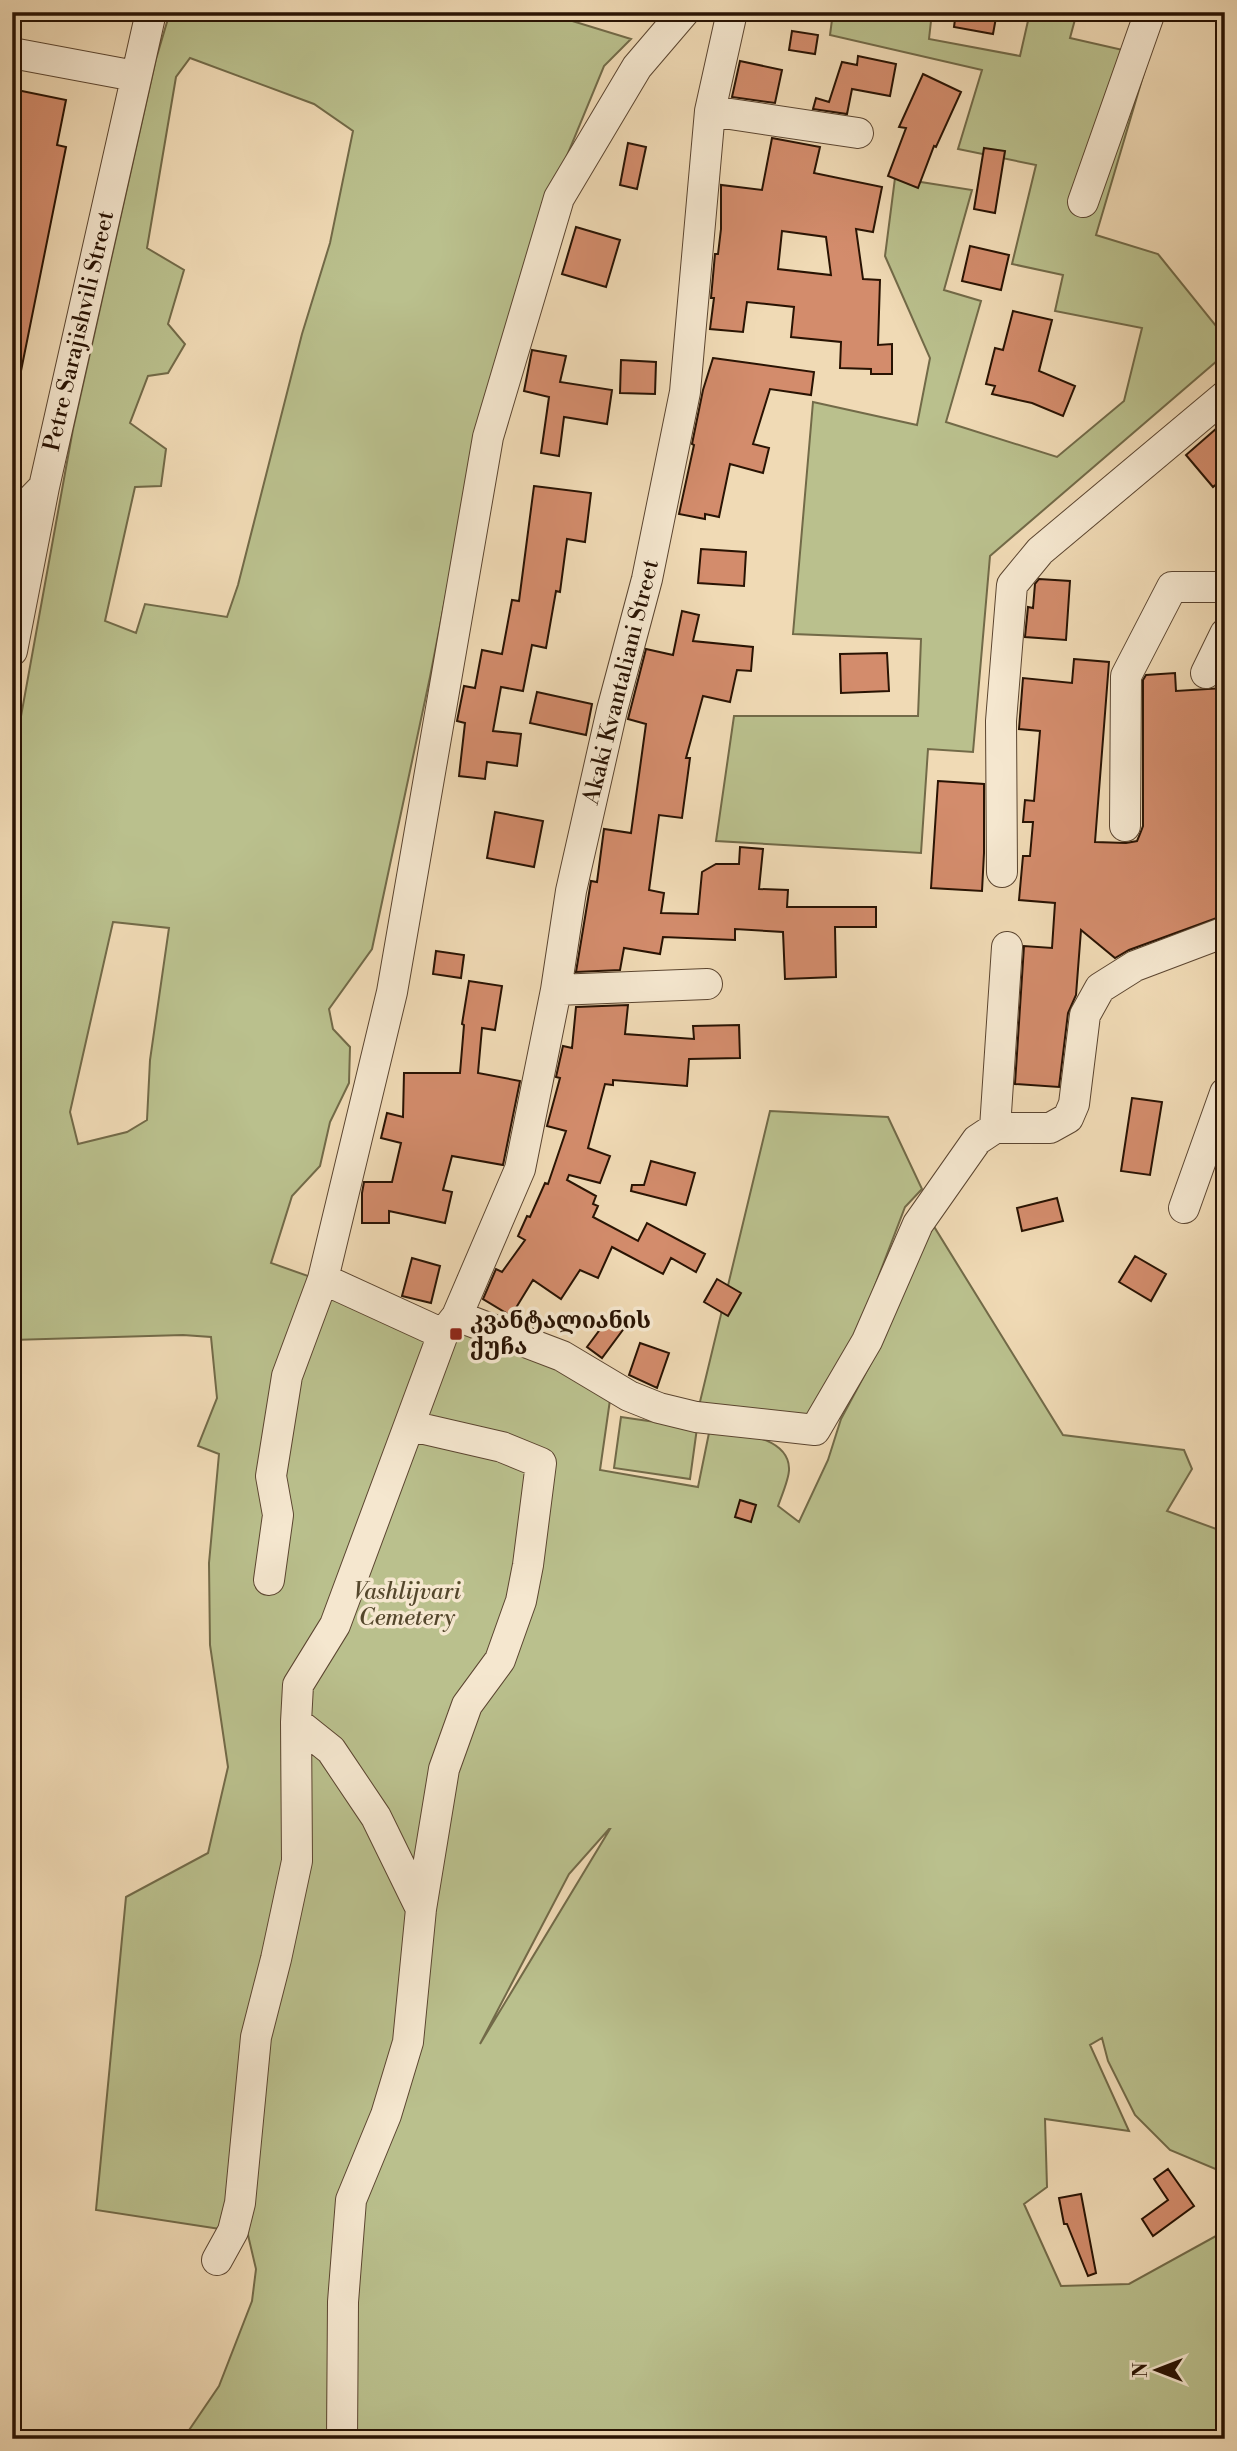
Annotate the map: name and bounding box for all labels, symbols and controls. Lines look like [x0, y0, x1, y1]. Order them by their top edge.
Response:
street label: Petre Sarajishvili Street [38, 208, 120, 454]
street label: Akaki Kvantaliani Street [577, 556, 665, 808]
place label: კვანტალიანის ქუჩა [470, 1307, 651, 1361]
marker: კვანტალიანის ქუჩა [448, 1326, 464, 1342]
park label: Vashlijvari Cemetery [353, 1578, 462, 1632]
north arrow [1122, 2336, 1192, 2406]
text: N [1129, 2362, 1153, 2378]

